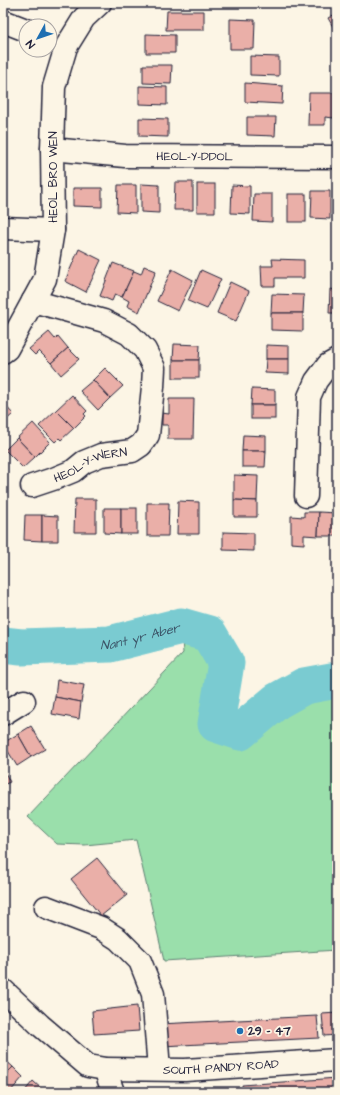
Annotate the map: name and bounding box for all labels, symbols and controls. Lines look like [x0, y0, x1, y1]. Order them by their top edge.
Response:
north arrow [18, 18, 58, 58]
text: N [23, 37, 39, 52]
street label: HEOL BRO WEN [45, 131, 62, 223]
street label: HEOL-Y-DDOL [156, 148, 234, 166]
street label: HEOL-Y-WERN [51, 444, 129, 487]
water label: Nant yr Aber [100, 618, 183, 654]
place label: 29 - 47 [247, 1023, 291, 1040]
marker: 29 - 47 [235, 1026, 245, 1036]
street label: SOUTH PANDY ROAD [163, 1056, 280, 1079]

